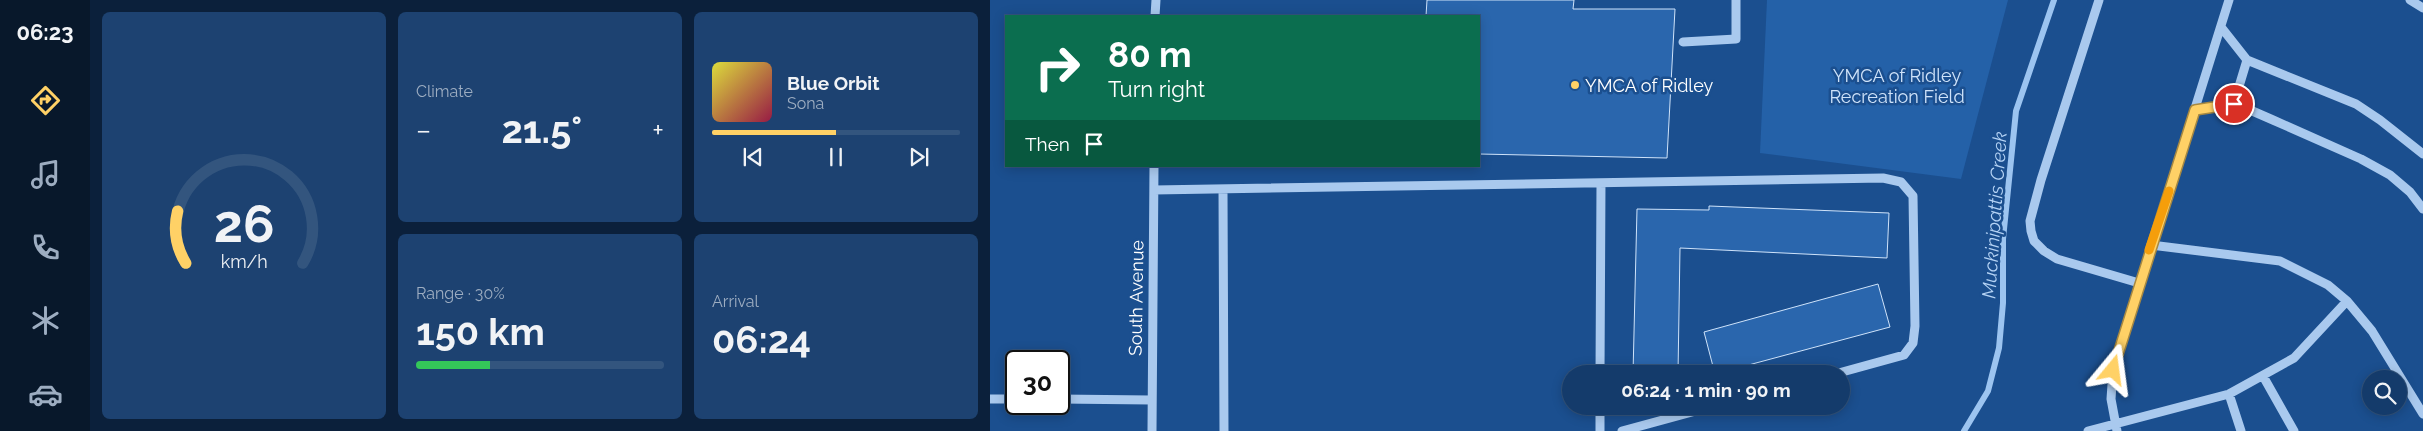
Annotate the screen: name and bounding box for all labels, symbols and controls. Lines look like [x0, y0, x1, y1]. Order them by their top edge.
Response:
text: 06:23 [17, 19, 73, 45]
text: 80 m [1108, 34, 1192, 75]
icon: right [1025, 35, 1090, 100]
park label: YMCA of Ridley Recreation Field [1829, 65, 1965, 107]
text: Blue Orbit [787, 72, 879, 94]
place label: YMCA of Ridley [1585, 75, 1714, 96]
text: Turn right [1108, 76, 1205, 102]
marker: YMCA of Ridley [1569, 79, 1581, 91]
text: Climate [416, 82, 473, 101]
icon: directions [28, 83, 63, 118]
pin [2213, 83, 2255, 125]
icon: arrive [2220, 90, 2248, 118]
text: Sona [787, 94, 824, 113]
text: 21.5° [501, 107, 582, 152]
text: − [416, 114, 431, 147]
text: + [652, 114, 664, 147]
icon: arrive [1080, 130, 1108, 158]
water label: Muckinipattis Creek [1977, 131, 2011, 299]
text: Then [1025, 133, 1070, 155]
icon: previous [739, 143, 767, 171]
icon: pause [822, 143, 850, 171]
icon: next [905, 143, 933, 171]
icon: music [28, 157, 63, 192]
text: 26 [214, 193, 274, 254]
icon: phone [28, 230, 63, 265]
street label: South Avenue [1124, 239, 1148, 356]
text: km/h [220, 251, 268, 272]
text: Range · 30% [416, 284, 505, 303]
text: Arrival [712, 292, 759, 311]
icon: climate [28, 303, 63, 338]
text: 150 km [416, 309, 545, 354]
text: 06:24 [712, 317, 811, 362]
position arrow [2086, 343, 2138, 395]
speed limit sign: 30 [1005, 350, 1070, 415]
map controls [2362, 370, 2407, 415]
button: search [2362, 370, 2407, 415]
icon: car [28, 377, 63, 412]
text: 06:24 · 1 min · 90 m [1621, 379, 1791, 401]

